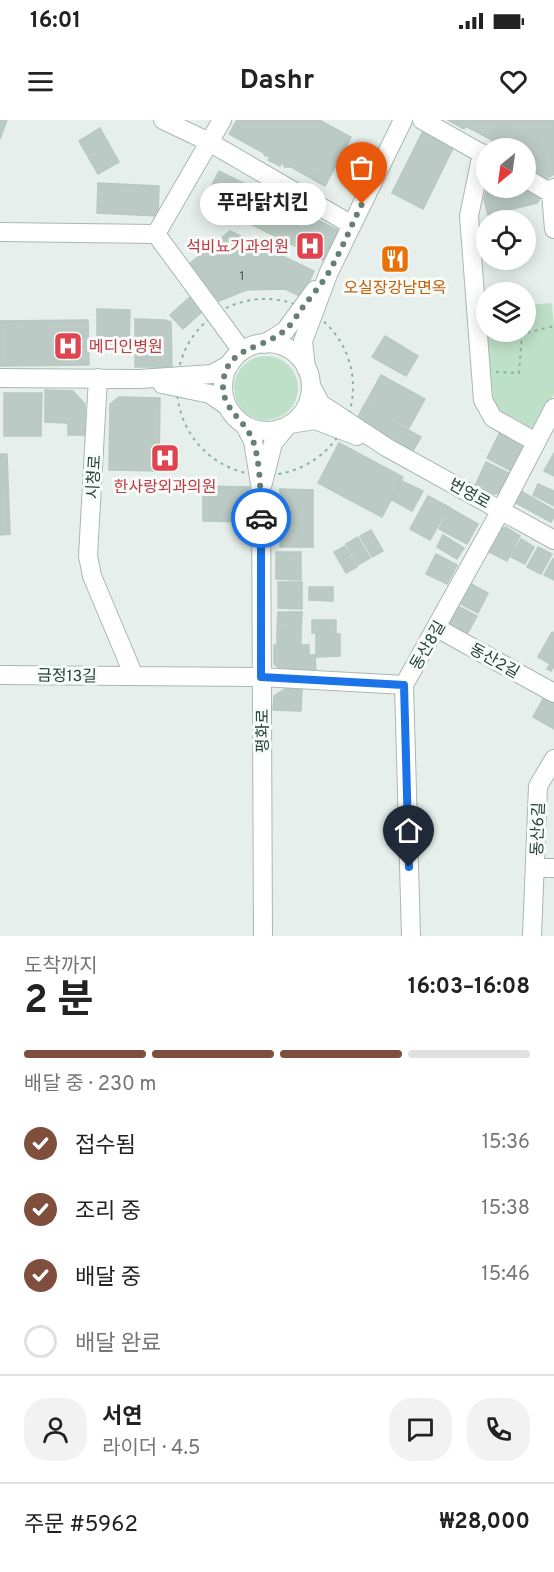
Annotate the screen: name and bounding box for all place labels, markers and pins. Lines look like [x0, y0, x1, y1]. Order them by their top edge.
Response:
pin [336, 142, 387, 204]
callout: 푸라닭치킨 [200, 183, 326, 225]
hospital icon: 석비뇨기과의원 [294, 230, 326, 262]
place label: 석비뇨기과의원 [186, 238, 289, 258]
restaurant icon: 오실장강남면옥 [379, 243, 411, 275]
place label: 오실장강남면옥 [343, 279, 447, 299]
hospital icon: 메디인병원 [52, 330, 84, 362]
place label: 메디인병원 [89, 338, 163, 358]
hospital icon: 한사랑외과의원 [149, 442, 181, 474]
place label: 한사랑외과의원 [113, 478, 217, 498]
pin [383, 805, 434, 867]

